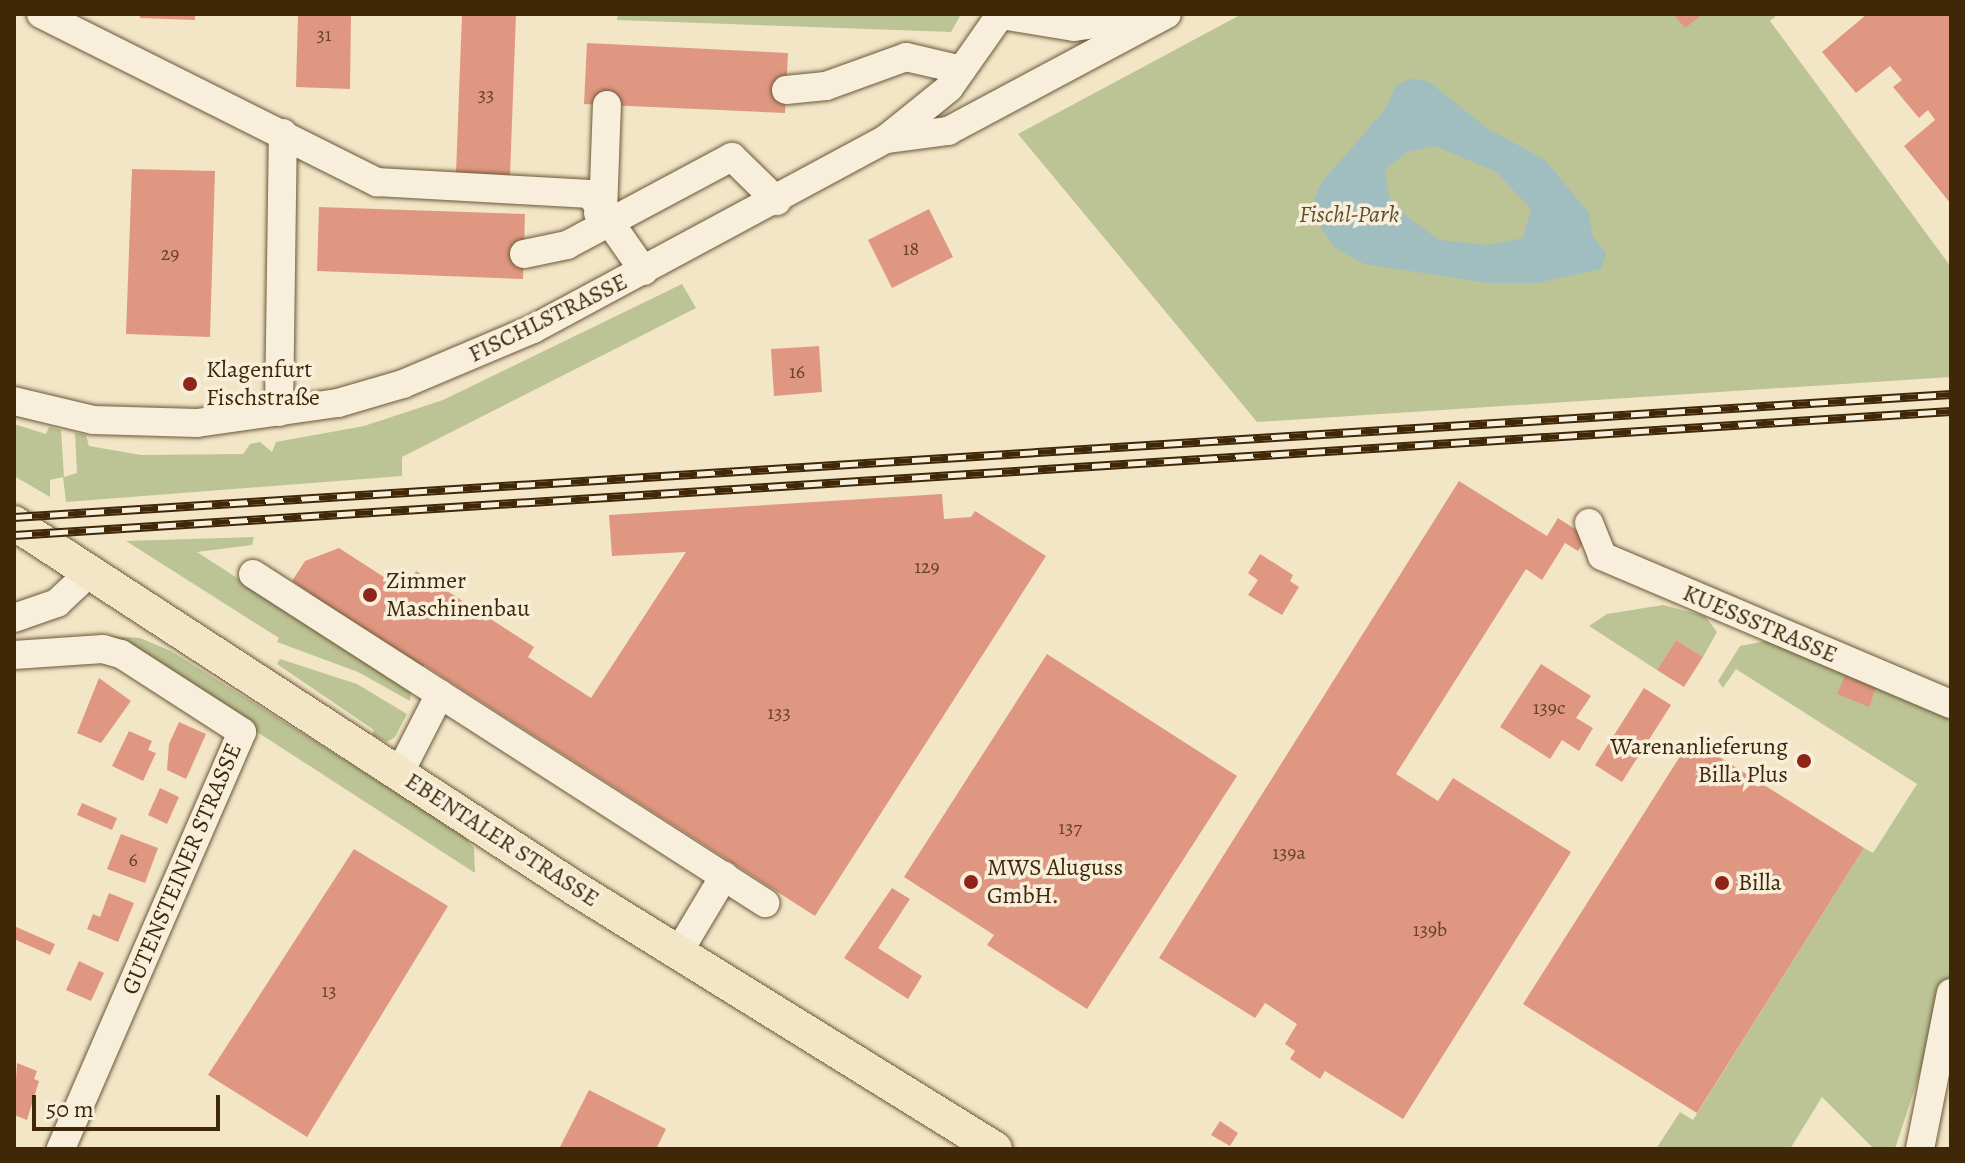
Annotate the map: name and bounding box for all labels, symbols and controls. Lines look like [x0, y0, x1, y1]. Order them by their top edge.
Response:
house number: 31 [316, 22, 332, 46]
house number: 33 [478, 82, 494, 106]
park label: Fischl-Park [1299, 201, 1399, 229]
house number: 18 [903, 236, 919, 260]
house number: 29 [161, 241, 179, 265]
street label: FISCHLSTRASSE [464, 267, 632, 369]
place label: Klagenfurt Fischstraße [206, 356, 320, 412]
house number: 16 [789, 359, 805, 383]
marker: Klagenfurt Fischstraße [181, 375, 199, 393]
house number: 129 [914, 554, 940, 578]
place label: Zimmer Maschinenbau [386, 567, 530, 623]
street label: KUESSSTRASSE [1678, 578, 1842, 670]
marker: Zimmer Maschinenbau [361, 586, 379, 604]
house number: 139c [1533, 695, 1565, 719]
house number: 133 [767, 700, 791, 724]
place label: Warenanlieferung Billa Plus [1610, 733, 1788, 789]
street label: GUTENSTEINER STRASSE [116, 739, 248, 999]
marker: Warenanlieferung Billa Plus [1795, 752, 1813, 770]
street label: EBENTALER STRASSE [400, 767, 604, 913]
house number: 137 [1058, 815, 1082, 839]
house number: 139a [1272, 840, 1306, 864]
house number: 6 [128, 847, 138, 871]
place label: MWS Aluguss GmbH. [987, 854, 1123, 910]
place label: Billa [1738, 869, 1782, 897]
marker: MWS Aluguss GmbH. [962, 873, 980, 891]
marker: Billa [1713, 874, 1731, 892]
house number: 139b [1413, 917, 1447, 941]
house number: 13 [321, 978, 337, 1002]
scale bar [36, 1079, 224, 1129]
text: 50 m [46, 1093, 94, 1125]

